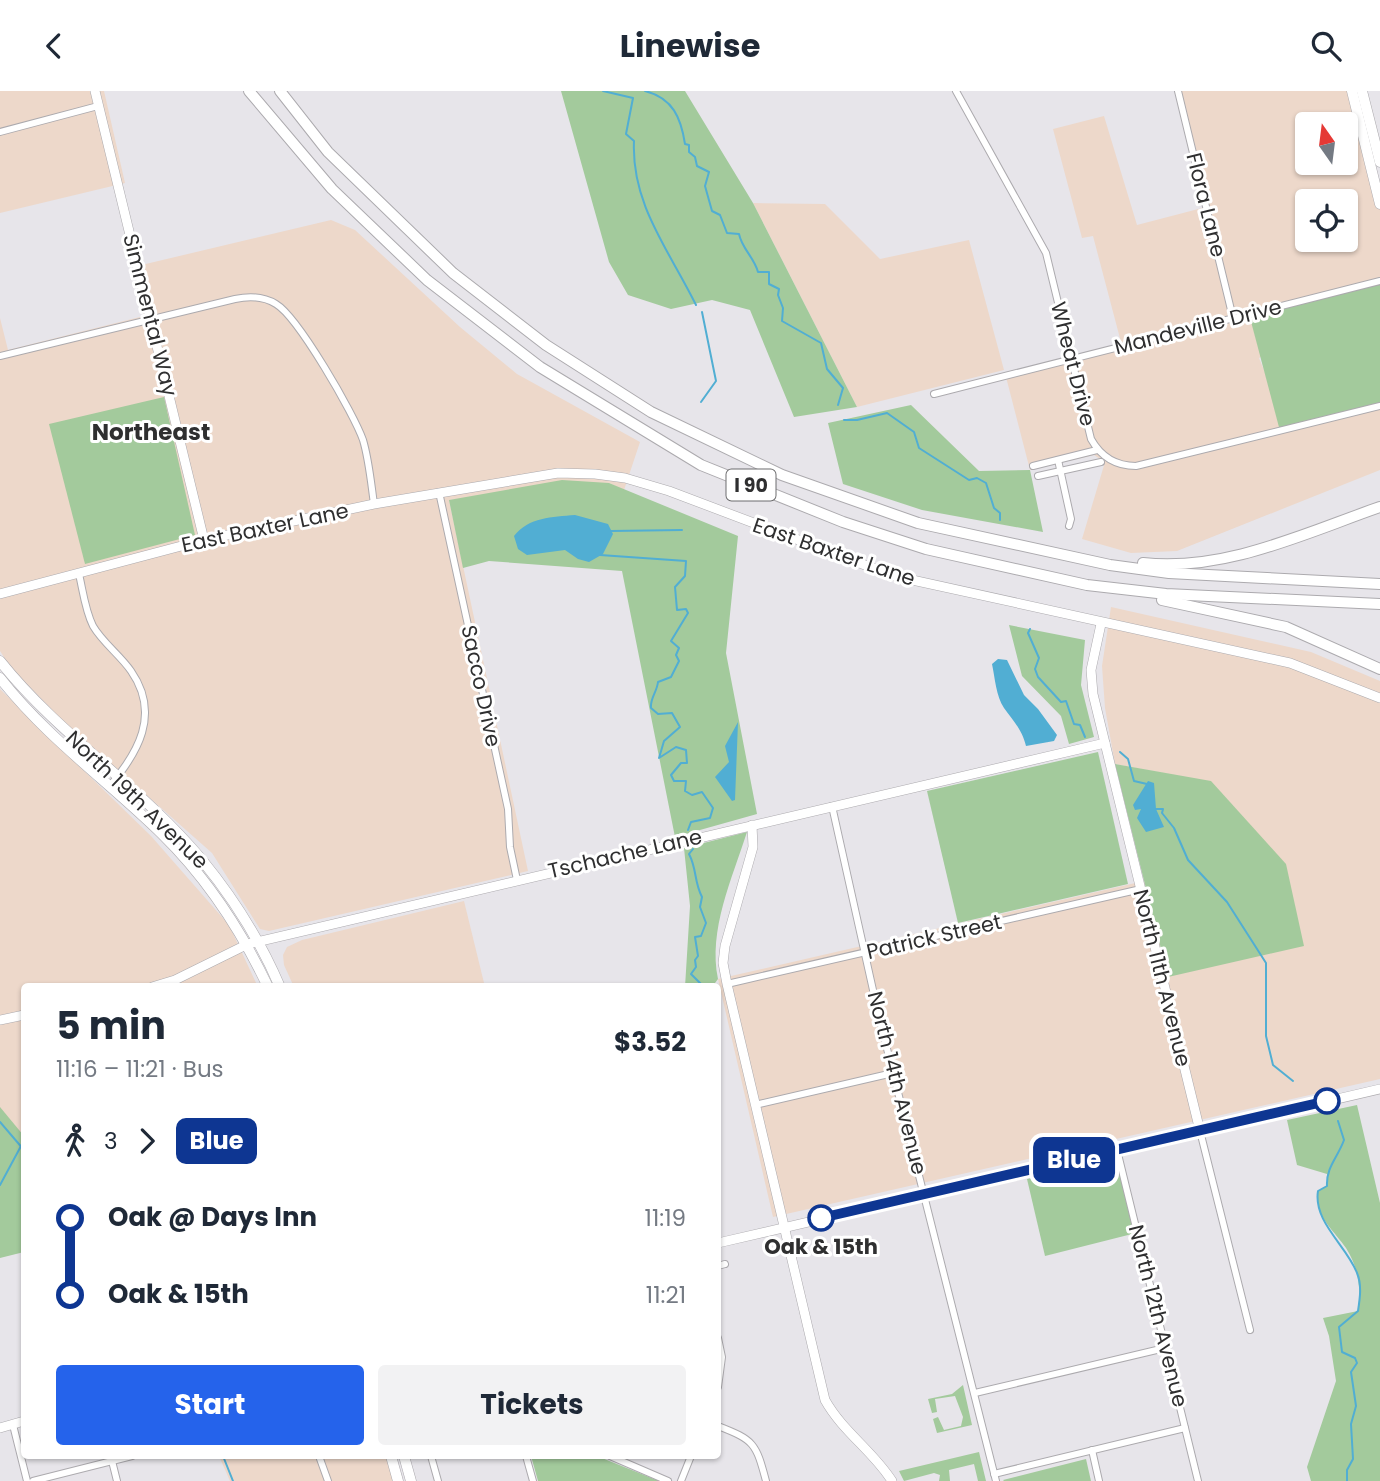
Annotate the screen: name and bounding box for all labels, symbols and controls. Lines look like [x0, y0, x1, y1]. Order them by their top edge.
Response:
text: Linewise [620, 23, 760, 68]
icon: back [35, 27, 73, 65]
icon: search [1307, 27, 1345, 65]
north arrow [1295, 112, 1358, 175]
map controls [1295, 112, 1358, 252]
street label: Flora Lane [1180, 150, 1233, 260]
button: locate [1295, 189, 1358, 252]
street label: Simmental Way [116, 231, 185, 399]
street label: Mandeville Drive [1111, 292, 1285, 361]
street label: Wheat Drive [1044, 299, 1103, 429]
district label: Northeast [92, 416, 210, 448]
road number: I 90 [726, 469, 776, 501]
street label: East Baxter Lane [179, 496, 351, 559]
street label: East Baxter Lane [749, 510, 919, 593]
street label: Sacco Drive [454, 622, 509, 749]
street label: North 19th Avenue [60, 724, 215, 875]
street label: Tschache Lane [545, 822, 705, 885]
street label: North 11th Avenue [1126, 886, 1199, 1070]
street label: Patrick Street [864, 907, 1004, 966]
street label: North 14th Avenue [861, 988, 934, 1178]
text: 5 min [56, 999, 166, 1052]
text: $3.52 [614, 1024, 686, 1060]
text: 11:16 – 11:21 · Bus [56, 1053, 224, 1085]
unlabelled marker [1314, 1088, 1340, 1114]
icon: walk [56, 1122, 94, 1160]
icon: forward [128, 1122, 166, 1160]
text: Blue [190, 1124, 243, 1157]
text: 3 [104, 1125, 118, 1157]
line badge: Blue [1025, 1137, 1123, 1183]
text: Blue [1047, 1143, 1101, 1176]
text: Oak @ Days Inn [108, 1199, 317, 1235]
text: 11:19 [645, 1202, 686, 1234]
marker: Oak & 15th [808, 1205, 834, 1231]
street label: North 12th Avenue [1122, 1222, 1195, 1410]
place label: Oak & 15th [764, 1232, 878, 1261]
text: Oak & 15th [108, 1276, 249, 1312]
text: 11:21 [646, 1279, 686, 1311]
button: Start [56, 1365, 364, 1445]
button: Tickets [378, 1365, 686, 1445]

